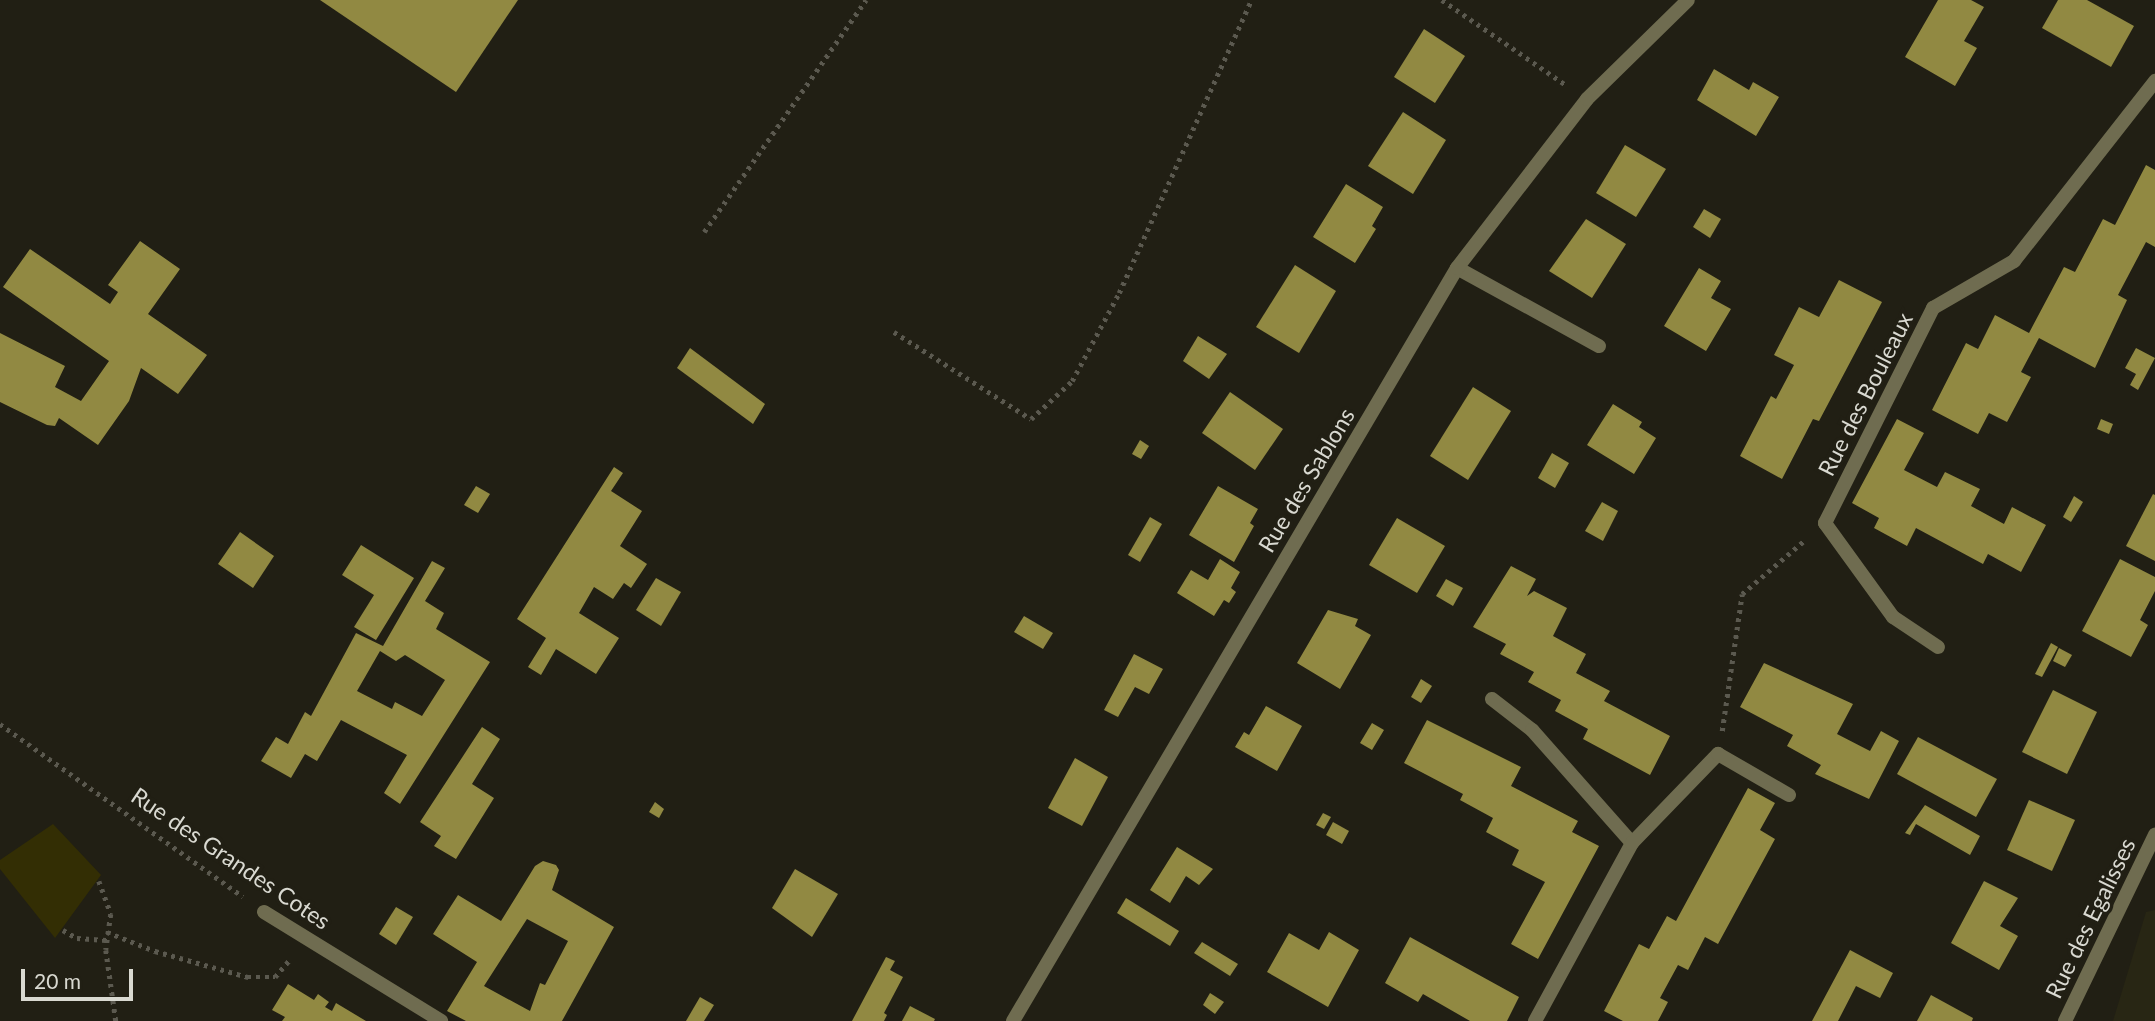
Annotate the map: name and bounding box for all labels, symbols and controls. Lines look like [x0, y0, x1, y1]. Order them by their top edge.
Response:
street label: Rue des Bouleaux [1812, 308, 1918, 480]
street label: Rue des Sablons [1252, 403, 1360, 557]
street label: Rue des Grandes Cotes [126, 781, 336, 935]
street label: Rue des Egalisses [2039, 833, 2141, 1003]
scale bar [24, 954, 136, 998]
text: 20 m [34, 968, 81, 993]

